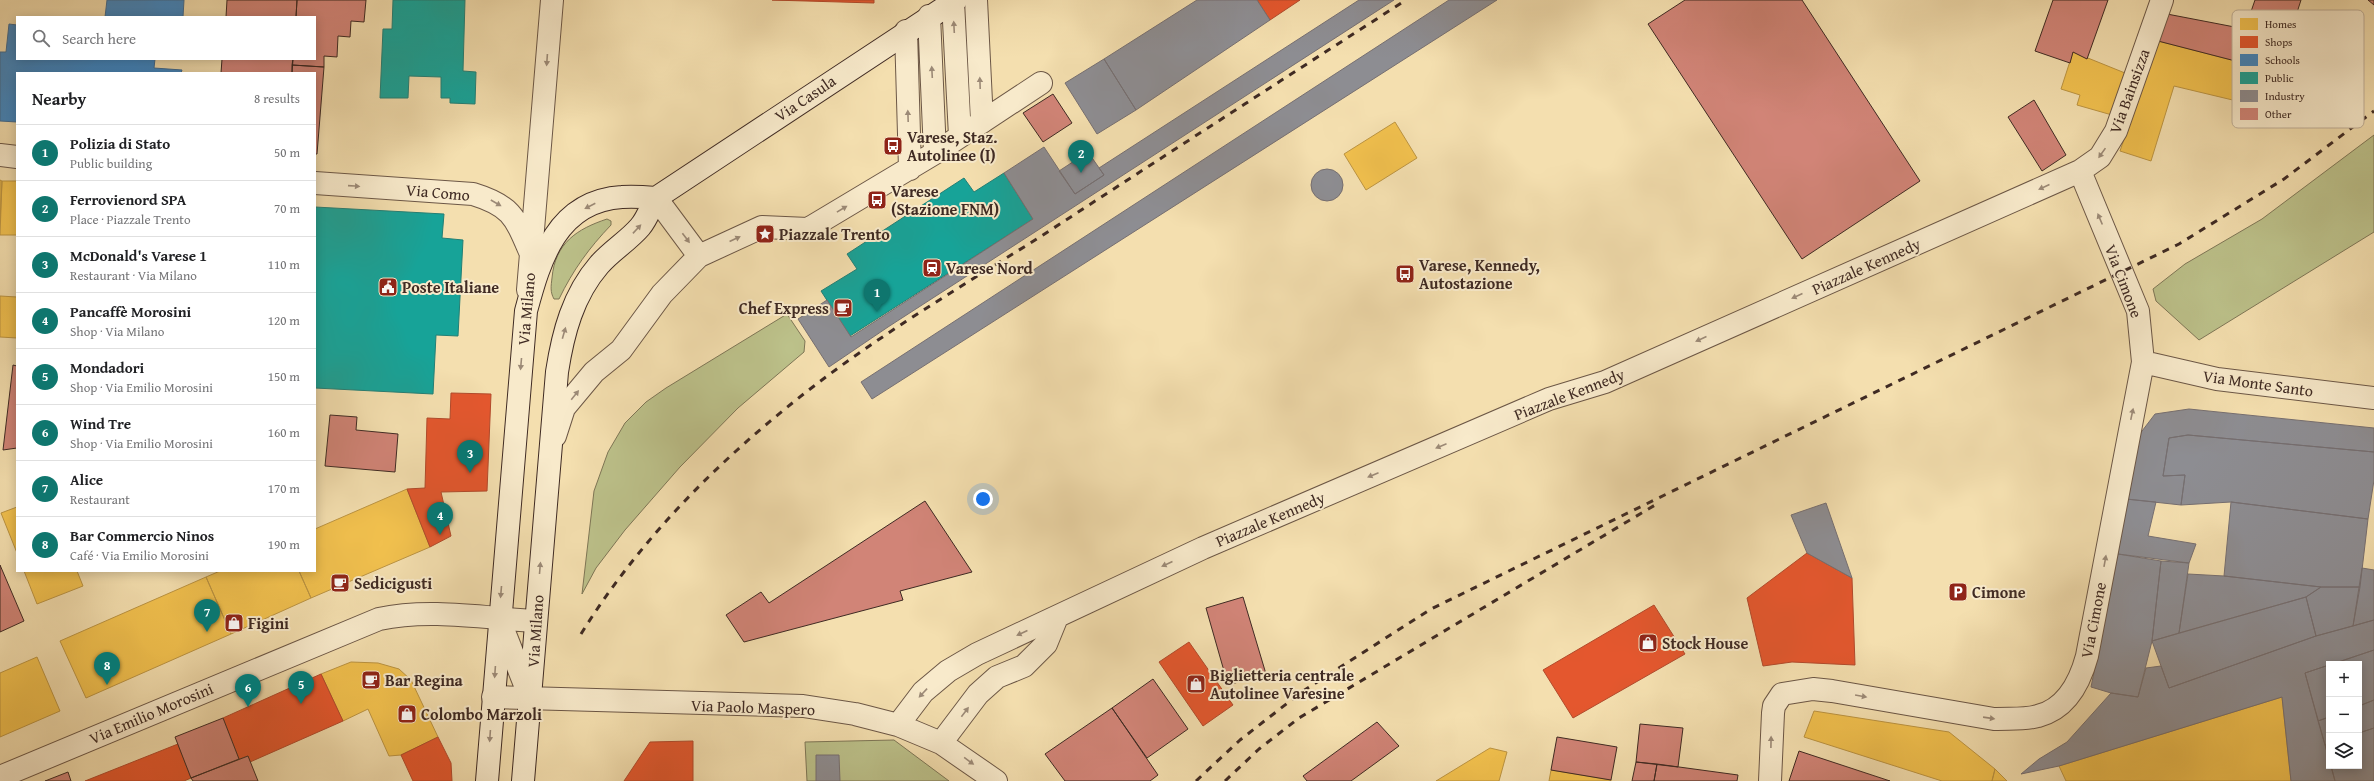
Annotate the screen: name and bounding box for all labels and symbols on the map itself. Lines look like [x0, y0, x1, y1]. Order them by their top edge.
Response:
legend [2232, 10, 2364, 128]
text: Homes [2265, 16, 2296, 32]
one-way arrow [951, 21, 958, 33]
text: Shops [2265, 34, 2292, 50]
street label: Via Bainsizza [2103, 45, 2156, 137]
text: Schools [2265, 52, 2300, 68]
one-way arrow [544, 54, 551, 66]
one-way arrow [928, 66, 935, 78]
street label: Via Casula [770, 68, 841, 127]
text: Public [2265, 70, 2294, 86]
one-way arrow [977, 76, 983, 89]
text: Industry [2265, 88, 2305, 104]
text: Other [2265, 106, 2292, 122]
one-way arrow [905, 109, 911, 122]
place label: Varese, Staz. Autolinee (I) [907, 125, 998, 167]
bus stop icon: Varese, Staz. Autolinee (I) [882, 135, 904, 157]
pin: 2 [1068, 140, 1094, 173]
one-way arrow [2098, 148, 2106, 159]
street label: Via Como [405, 177, 471, 207]
place label: Varese (Stazione FNM) [891, 179, 999, 221]
one-way arrow [348, 182, 360, 189]
one-way arrow [2039, 184, 2050, 190]
bus stop icon: Varese (Stazione FNM) [866, 189, 888, 211]
one-way arrow [490, 199, 502, 206]
one-way arrow [585, 203, 596, 209]
one-way arrow [836, 206, 848, 213]
one-way arrow [2097, 214, 2103, 225]
place label: Piazzale Trento [779, 222, 890, 246]
place icon: Piazzale Trento [754, 223, 776, 245]
one-way arrow [633, 224, 642, 234]
street label: Piazzale Kennedy [1808, 231, 1924, 301]
one-way arrow [682, 232, 690, 243]
one-way arrow [729, 236, 741, 242]
street label: Via Cimone [2099, 241, 2149, 321]
place label: Varese, Kennedy, Autostazione [1419, 253, 1540, 295]
place label: Varese Nord [946, 256, 1034, 280]
station icon: Varese Nord [921, 257, 943, 279]
bus stop icon: Varese, Kennedy, Autostazione [1394, 263, 1416, 285]
street label: Via Milano [511, 272, 541, 346]
place label: Poste Italiane [402, 275, 499, 299]
public building icon: Poste Italiane [377, 276, 399, 298]
pin: 1 [864, 279, 890, 312]
one-way arrow [1792, 293, 1803, 299]
place label: Chef Express [739, 296, 829, 320]
cafe icon: Chef Express [832, 297, 854, 319]
one-way arrow [561, 327, 567, 339]
one-way arrow [1695, 336, 1706, 342]
one-way arrow [517, 358, 524, 370]
street label: Piazzale Kennedy [1510, 362, 1628, 426]
street label: Via Monte Santo [2201, 363, 2315, 403]
one-way arrow [570, 390, 579, 401]
one-way arrow [2130, 408, 2136, 420]
pin: 3 [457, 440, 483, 473]
one-way arrow [1435, 442, 1447, 449]
one-way arrow [1367, 472, 1378, 478]
street label: Piazzale Kennedy [1212, 485, 1328, 553]
your location [973, 489, 993, 509]
pin: 4 [427, 502, 453, 535]
one-way arrow [2102, 554, 2108, 567]
one-way arrow [1161, 561, 1173, 567]
one-way arrow [536, 562, 543, 574]
place label: Sedicigusti [354, 571, 432, 595]
cafe icon: Sedicigusti [329, 572, 351, 594]
place label: Cimone [1972, 580, 2026, 604]
street label: Via Cimone [2074, 580, 2112, 660]
parking icon: Cimone [1947, 581, 1969, 603]
one-way arrow [498, 586, 505, 598]
street label: Via Milano [520, 594, 550, 668]
pin: 7 [194, 599, 220, 632]
place label: Figini [248, 611, 289, 635]
shop icon: Figini [223, 612, 245, 634]
one-way arrow [1016, 630, 1027, 636]
place label: Stock House [1662, 631, 1748, 655]
shop icon: Stock House [1637, 632, 1659, 654]
pin: 8 [94, 652, 120, 685]
place label: Biglietteria centrale Autolinee Varesine [1210, 663, 1354, 705]
one-way arrow [492, 666, 499, 678]
place label: Bar Regina [385, 668, 464, 692]
cafe icon: Bar Regina [360, 669, 382, 691]
pin: 5 [288, 671, 314, 704]
shop icon: Biglietteria centrale Autolinee Varesine [1185, 673, 1207, 695]
pin: 6 [235, 674, 261, 707]
street label: Via Emilio Morosini [85, 676, 217, 750]
one-way arrow [918, 688, 928, 698]
street label: Via Paolo Maspero [690, 693, 816, 721]
one-way arrow [1854, 693, 1867, 699]
place label: Colombo Marzoli [421, 702, 542, 726]
shop icon: Colombo Marzoli [396, 703, 418, 725]
one-way arrow [960, 707, 968, 717]
one-way arrow [1983, 715, 1995, 721]
one-way arrow [487, 730, 494, 742]
one-way arrow [1768, 735, 1774, 748]
one-way arrow [964, 757, 974, 765]

